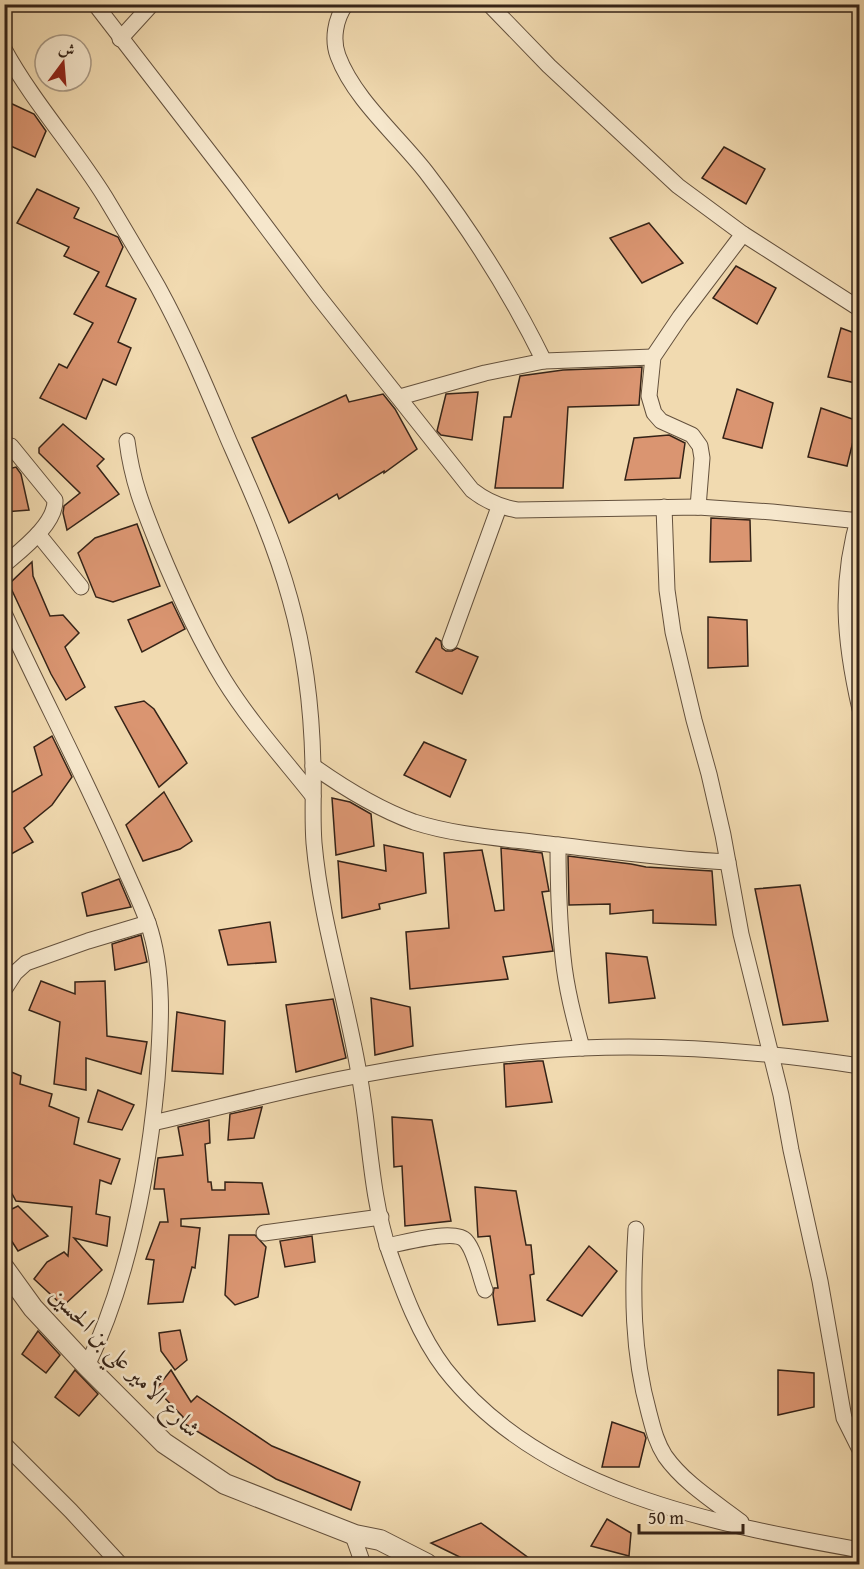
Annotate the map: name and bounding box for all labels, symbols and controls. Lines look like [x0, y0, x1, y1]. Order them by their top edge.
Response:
north arrow [33, 33, 93, 93]
text: ش [56, 35, 78, 62]
street label: شارع الأمير علي بن الحسين [38, 1278, 209, 1449]
scale bar [639, 1497, 742, 1535]
text: 50 m [648, 1504, 684, 1531]

